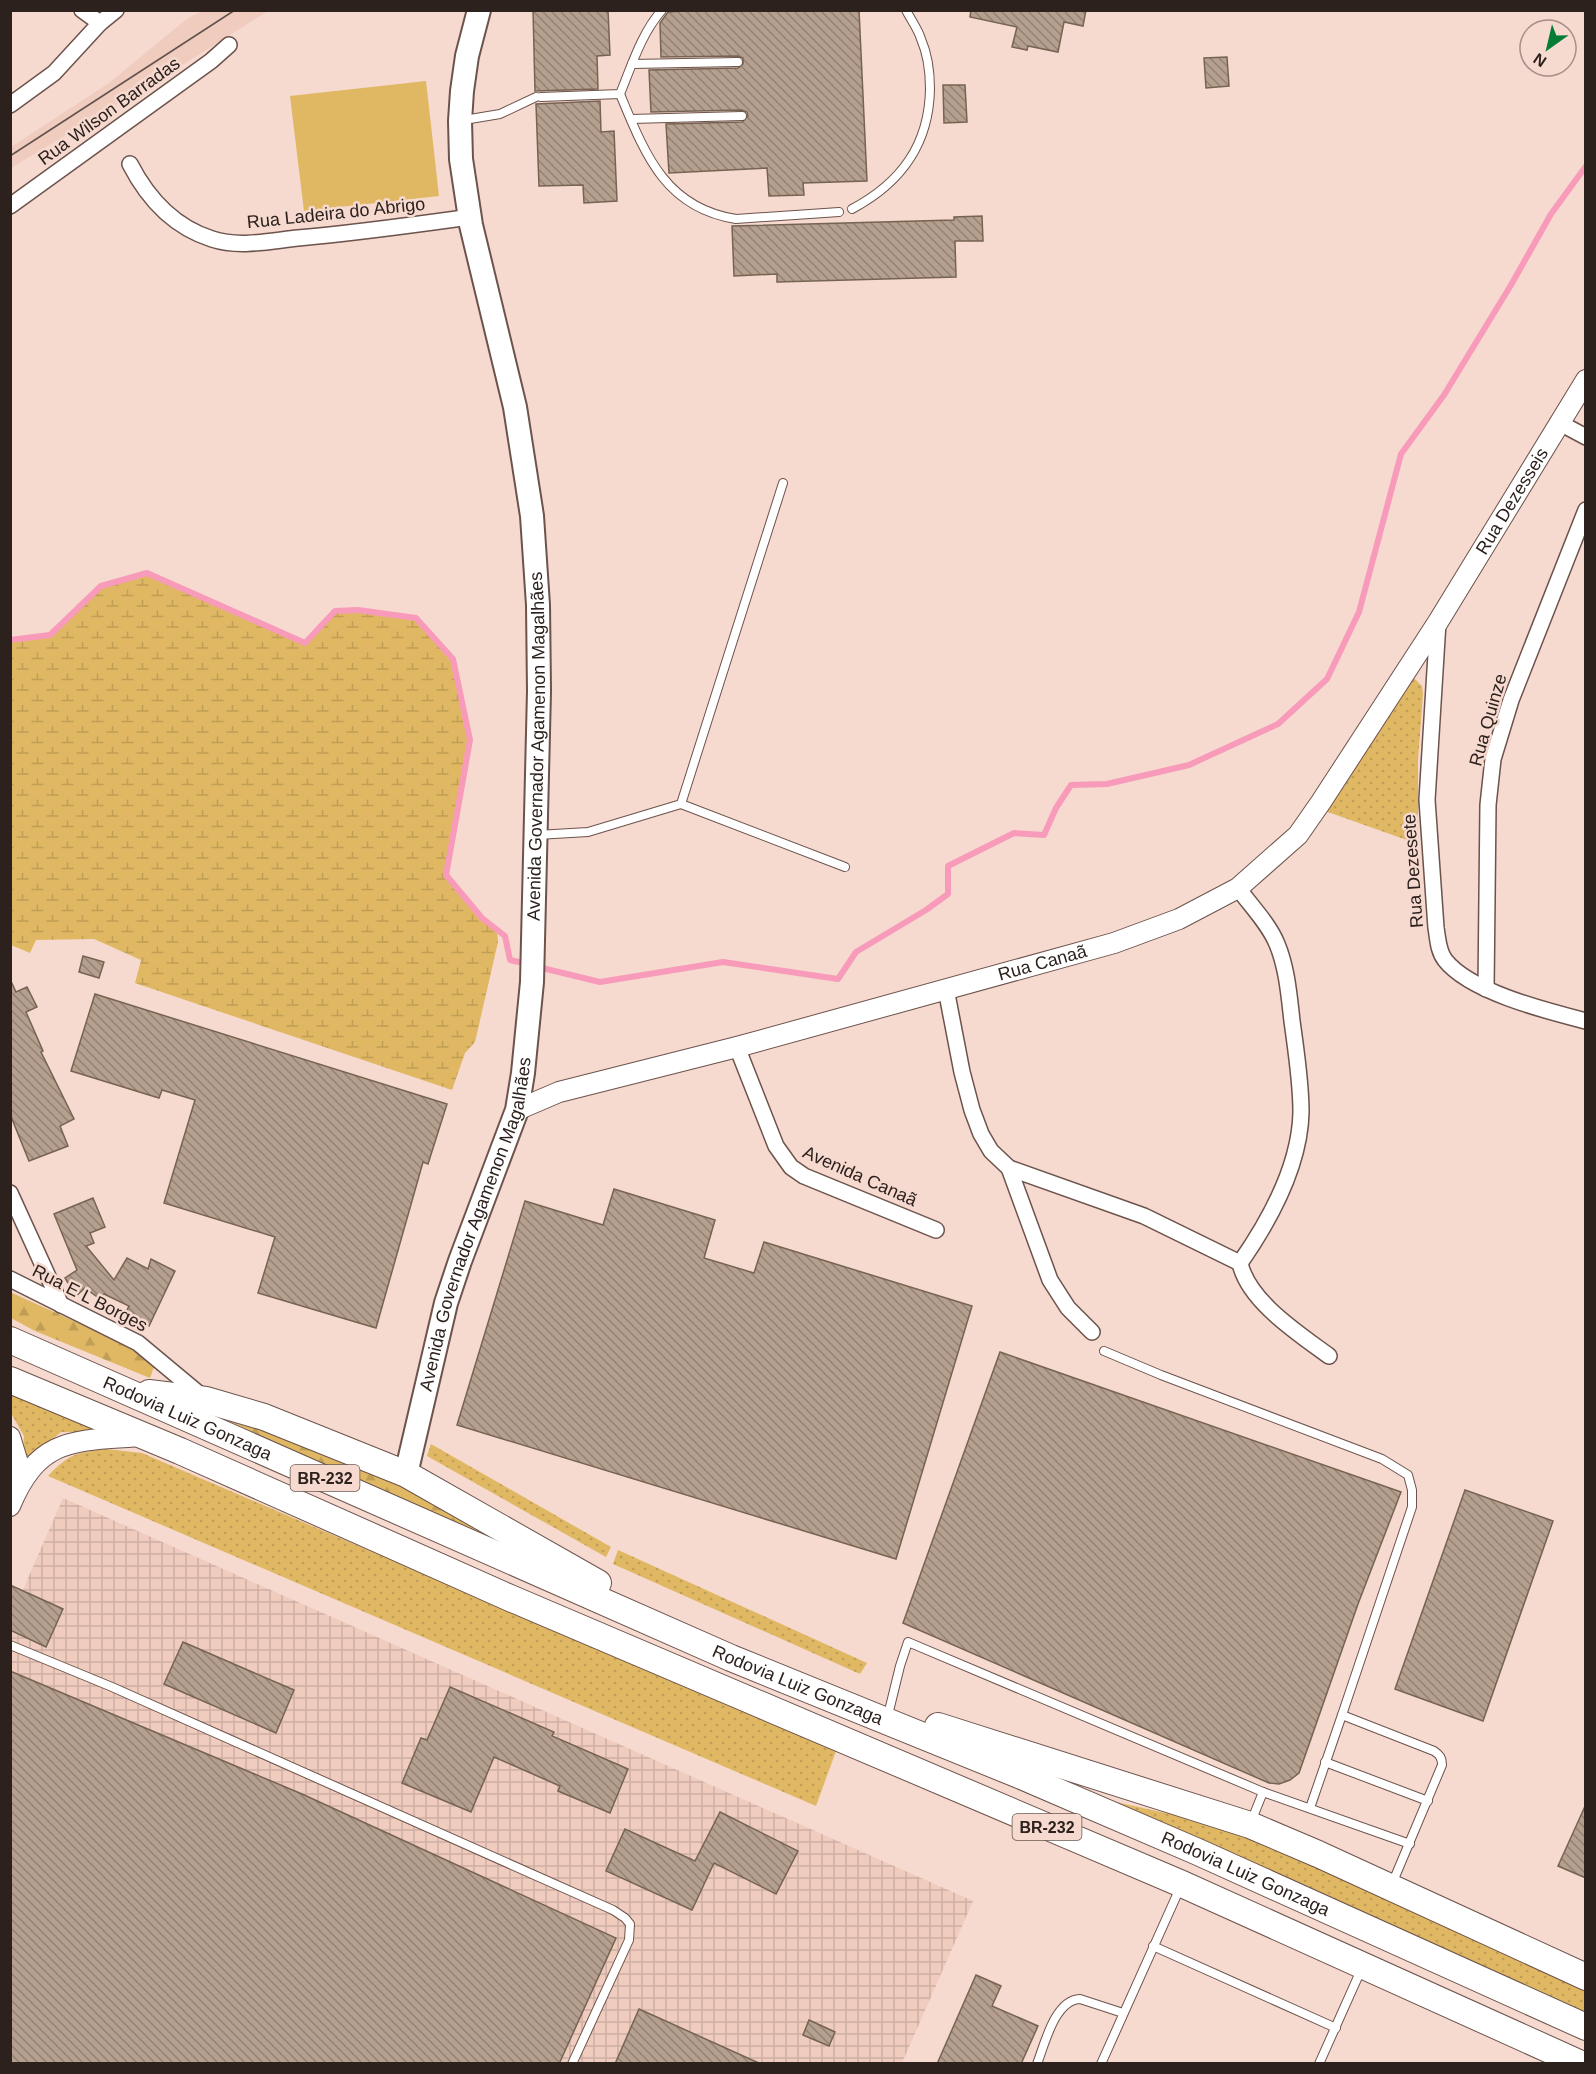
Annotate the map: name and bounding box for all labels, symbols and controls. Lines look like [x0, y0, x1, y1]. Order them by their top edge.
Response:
north arrow [1518, 18, 1578, 78]
text: N [1530, 50, 1549, 70]
street label: Rua Wilson Barradas [34, 53, 184, 169]
street label: Rua Ladeira do Abrigo [246, 194, 426, 232]
street label: Rua Dezesseis [1472, 444, 1552, 558]
street label: Avenida Governador Agamenon Magalhães [523, 571, 549, 921]
street label: Rua Quinze [1465, 672, 1511, 768]
street label: Rua Dezesete [1399, 813, 1427, 929]
street label: Rua Canaã [996, 941, 1090, 985]
street label: Avenida Governador Agamenon Magalhães [416, 1056, 535, 1393]
street label: Avenida Canaã [800, 1142, 921, 1211]
street label: Rua E L Borges [29, 1260, 151, 1336]
street label: Rodovia Luiz Gonzaga [100, 1372, 276, 1465]
road number: BR-232 [290, 1465, 360, 1491]
street label: Rodovia Luiz Gonzaga [709, 1641, 887, 1729]
road number: BR-232 [1012, 1814, 1082, 1840]
street label: Rodovia Luiz Gonzaga [1158, 1827, 1334, 1920]

